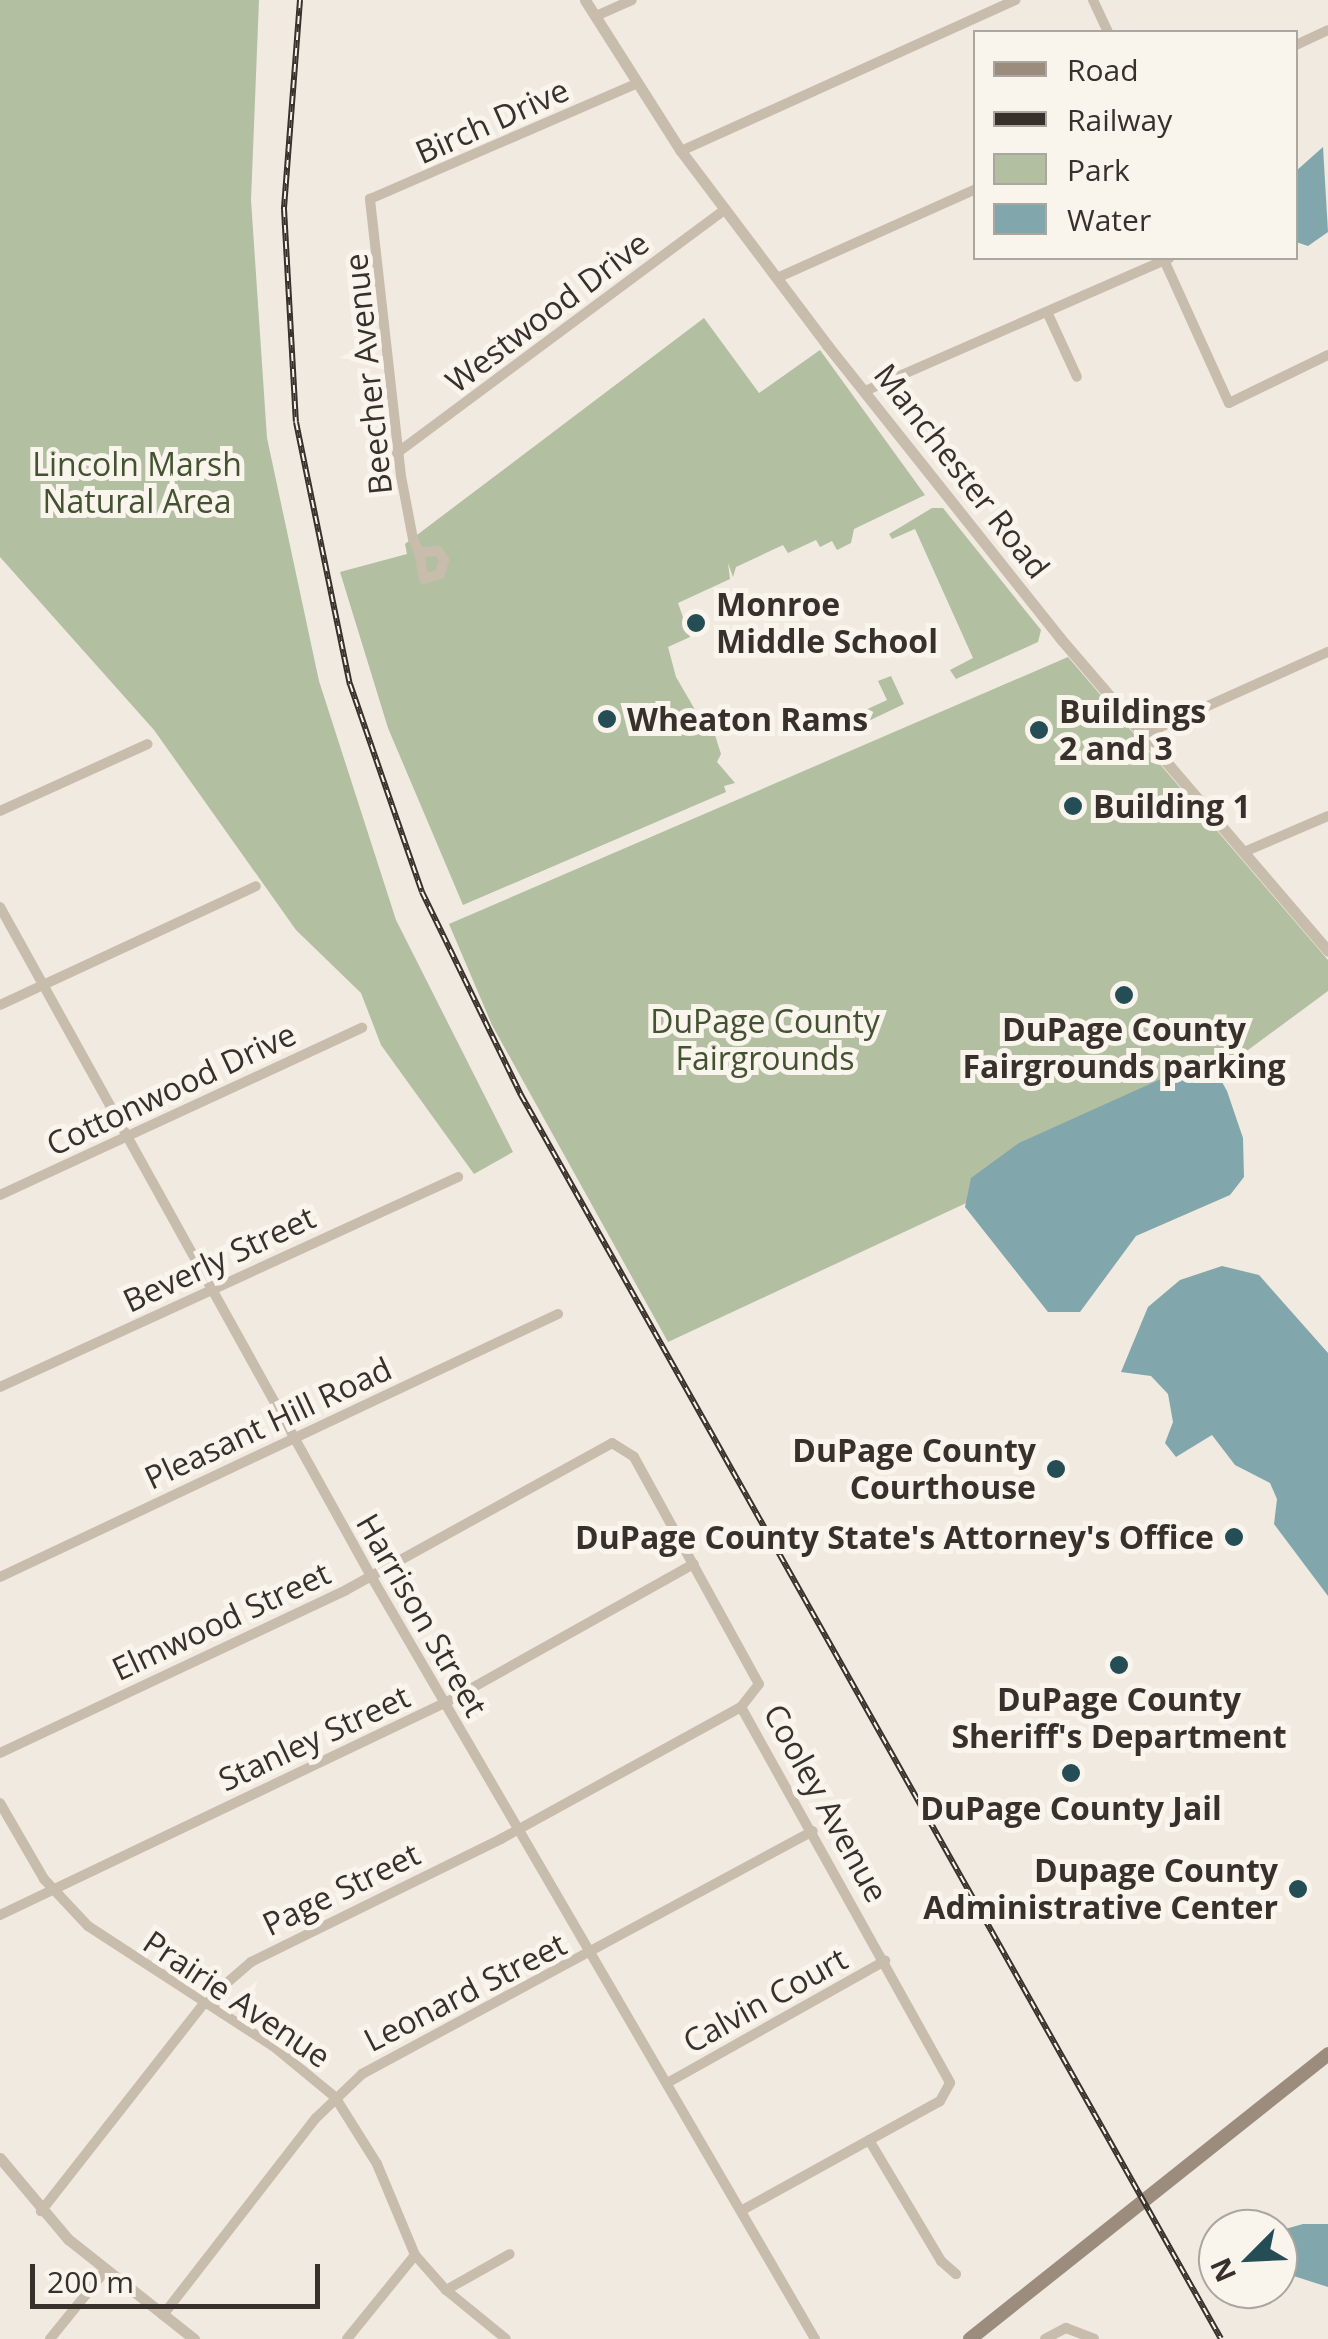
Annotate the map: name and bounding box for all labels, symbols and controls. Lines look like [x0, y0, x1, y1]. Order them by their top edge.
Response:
legend [973, 30, 1298, 260]
text: Road [1067, 49, 1139, 90]
street label: Birch Drive [410, 70, 574, 172]
text: Railway [1067, 99, 1172, 140]
text: Park [1067, 149, 1130, 190]
text: Water [1067, 199, 1151, 240]
street label: Westwood Drive [438, 223, 656, 401]
street label: Beecher Avenue [336, 251, 400, 497]
street label: Manchester Road [866, 356, 1058, 586]
park label: Lincoln Marsh Natural Area [32, 446, 242, 521]
place label: Monroe Middle School [716, 586, 938, 661]
marker: Monroe Middle School [685, 612, 707, 634]
place label: Buildings 2 and 3 [1059, 693, 1206, 768]
place label: Wheaton Rams [627, 700, 868, 738]
marker: Wheaton Rams [596, 708, 618, 730]
marker: Buildings 2 and 3 [1028, 719, 1050, 741]
place label: Building 1 [1093, 787, 1251, 825]
marker: Building 1 [1062, 795, 1084, 817]
marker: DuPage County Fairgrounds parking [1113, 984, 1135, 1006]
park label: DuPage County Fairgrounds [650, 1003, 880, 1078]
place label: DuPage County Fairgrounds parking [963, 1011, 1285, 1086]
street label: Cottonwood Drive [40, 1014, 302, 1164]
street label: Beverly Street [117, 1198, 321, 1320]
street label: Pleasant Hill Road [138, 1349, 398, 1497]
place label: DuPage County Courthouse [792, 1432, 1036, 1507]
marker: DuPage County Courthouse [1045, 1458, 1067, 1480]
street label: Harrison Street [349, 1507, 495, 1723]
place label: DuPage County State's Attorney's Office [575, 1518, 1214, 1556]
marker: DuPage County State's Attorney's Office [1223, 1526, 1245, 1548]
street label: Elmwood Street [106, 1554, 336, 1688]
marker: DuPage County Sheriff's Department [1108, 1654, 1130, 1676]
street label: Stanley Street [212, 1677, 416, 1799]
place label: DuPage County Sheriff's Department [951, 1681, 1287, 1756]
street label: Cooley Avenue [756, 1697, 896, 1909]
marker: DuPage County Jail [1060, 1762, 1082, 1784]
place label: DuPage County Jail [920, 1789, 1222, 1827]
street label: Page Street [256, 1834, 426, 1944]
place label: Dupage County Administrative Center [923, 1852, 1278, 1927]
marker: Dupage County Administrative Center [1287, 1878, 1309, 1900]
street label: Prairie Avenue [136, 1922, 338, 2076]
street label: Leonard Street [358, 1925, 572, 2059]
street label: Calvin Court [676, 1939, 854, 2061]
north arrow [1198, 2209, 1298, 2309]
scale bar [35, 2244, 325, 2306]
text: N [1200, 2252, 1244, 2289]
text: 200 m [47, 2261, 134, 2302]

